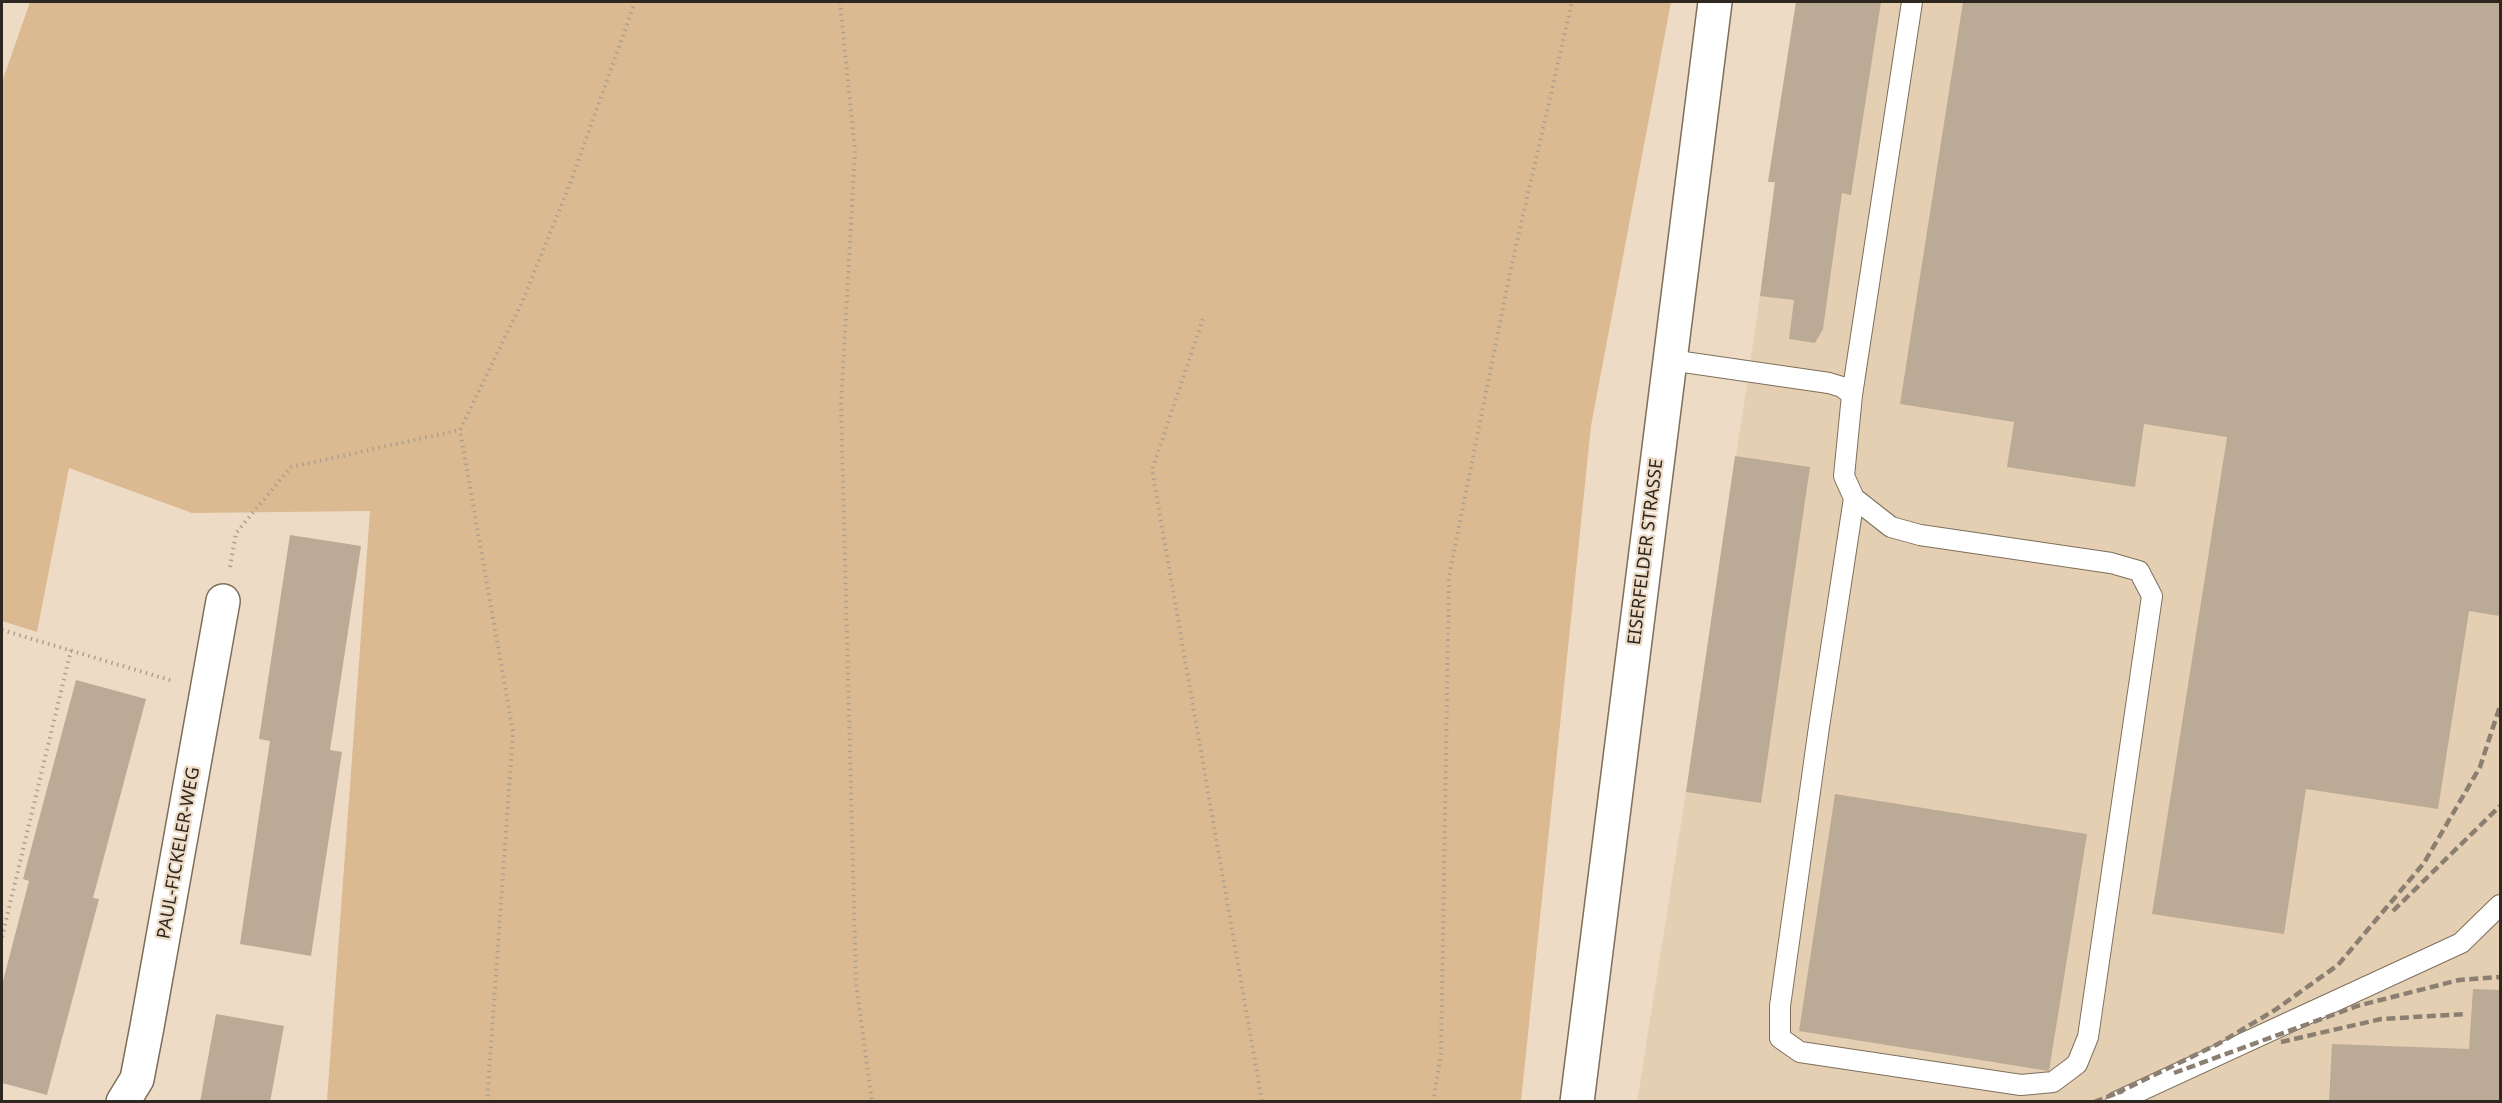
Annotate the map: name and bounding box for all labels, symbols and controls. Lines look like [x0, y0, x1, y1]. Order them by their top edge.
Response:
street label: EISERFELDER STRASSE [1624, 458, 1668, 646]
street label: PAUL-FICKELER-WEG [153, 765, 205, 941]

